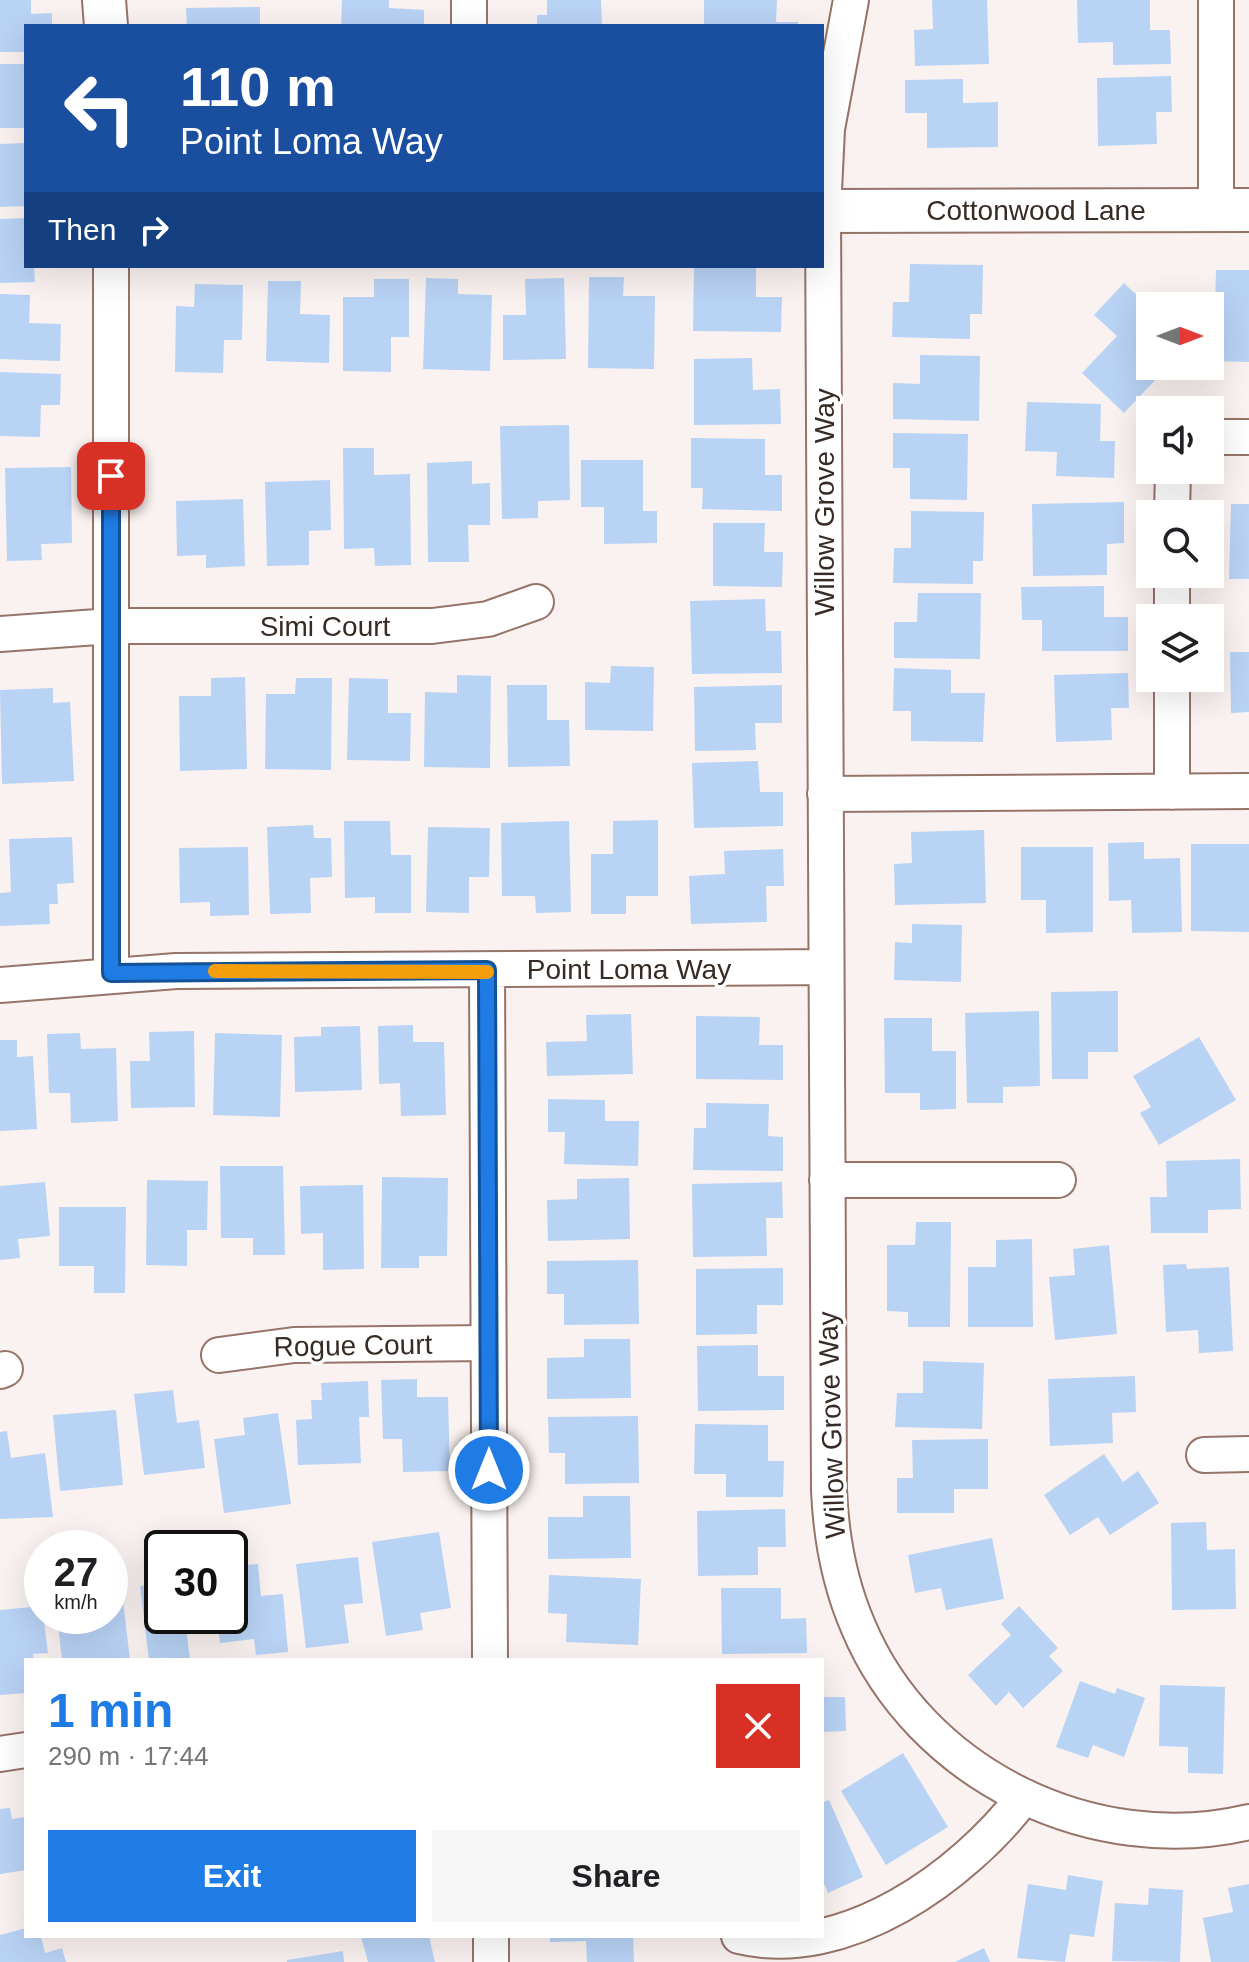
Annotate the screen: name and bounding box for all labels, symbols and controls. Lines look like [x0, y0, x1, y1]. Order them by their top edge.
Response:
text: 110 m [180, 55, 336, 118]
icon: left [48, 56, 152, 160]
text: Point Loma Way [180, 121, 443, 162]
street label: Cottonwood Lane [926, 195, 1146, 226]
icon: right [132, 208, 176, 252]
text: Then [48, 213, 116, 246]
north arrow [1136, 292, 1224, 380]
map controls [1136, 292, 1224, 692]
street label: Willow Grove Way [809, 388, 840, 616]
button: sound [1136, 396, 1224, 484]
pin [77, 442, 145, 510]
icon: arrive [89, 454, 133, 498]
button: search [1136, 500, 1224, 588]
button: layers [1136, 604, 1224, 692]
street label: Simi Court [260, 611, 391, 642]
street label: Point Loma Way [527, 954, 731, 985]
street label: Willow Grove Way [812, 1311, 851, 1539]
street label: Rogue Court [273, 1329, 433, 1362]
position arrow [447, 1428, 531, 1512]
speed limit sign: 30 [144, 1530, 248, 1634]
text: 27 [54, 1550, 98, 1594]
text: km/h [54, 1591, 98, 1613]
text: 1 min [48, 1684, 173, 1737]
button: close [716, 1684, 800, 1768]
text: 290 m · 17:44 [48, 1741, 208, 1771]
button: Exit [48, 1830, 416, 1922]
button: Share [432, 1830, 800, 1922]

